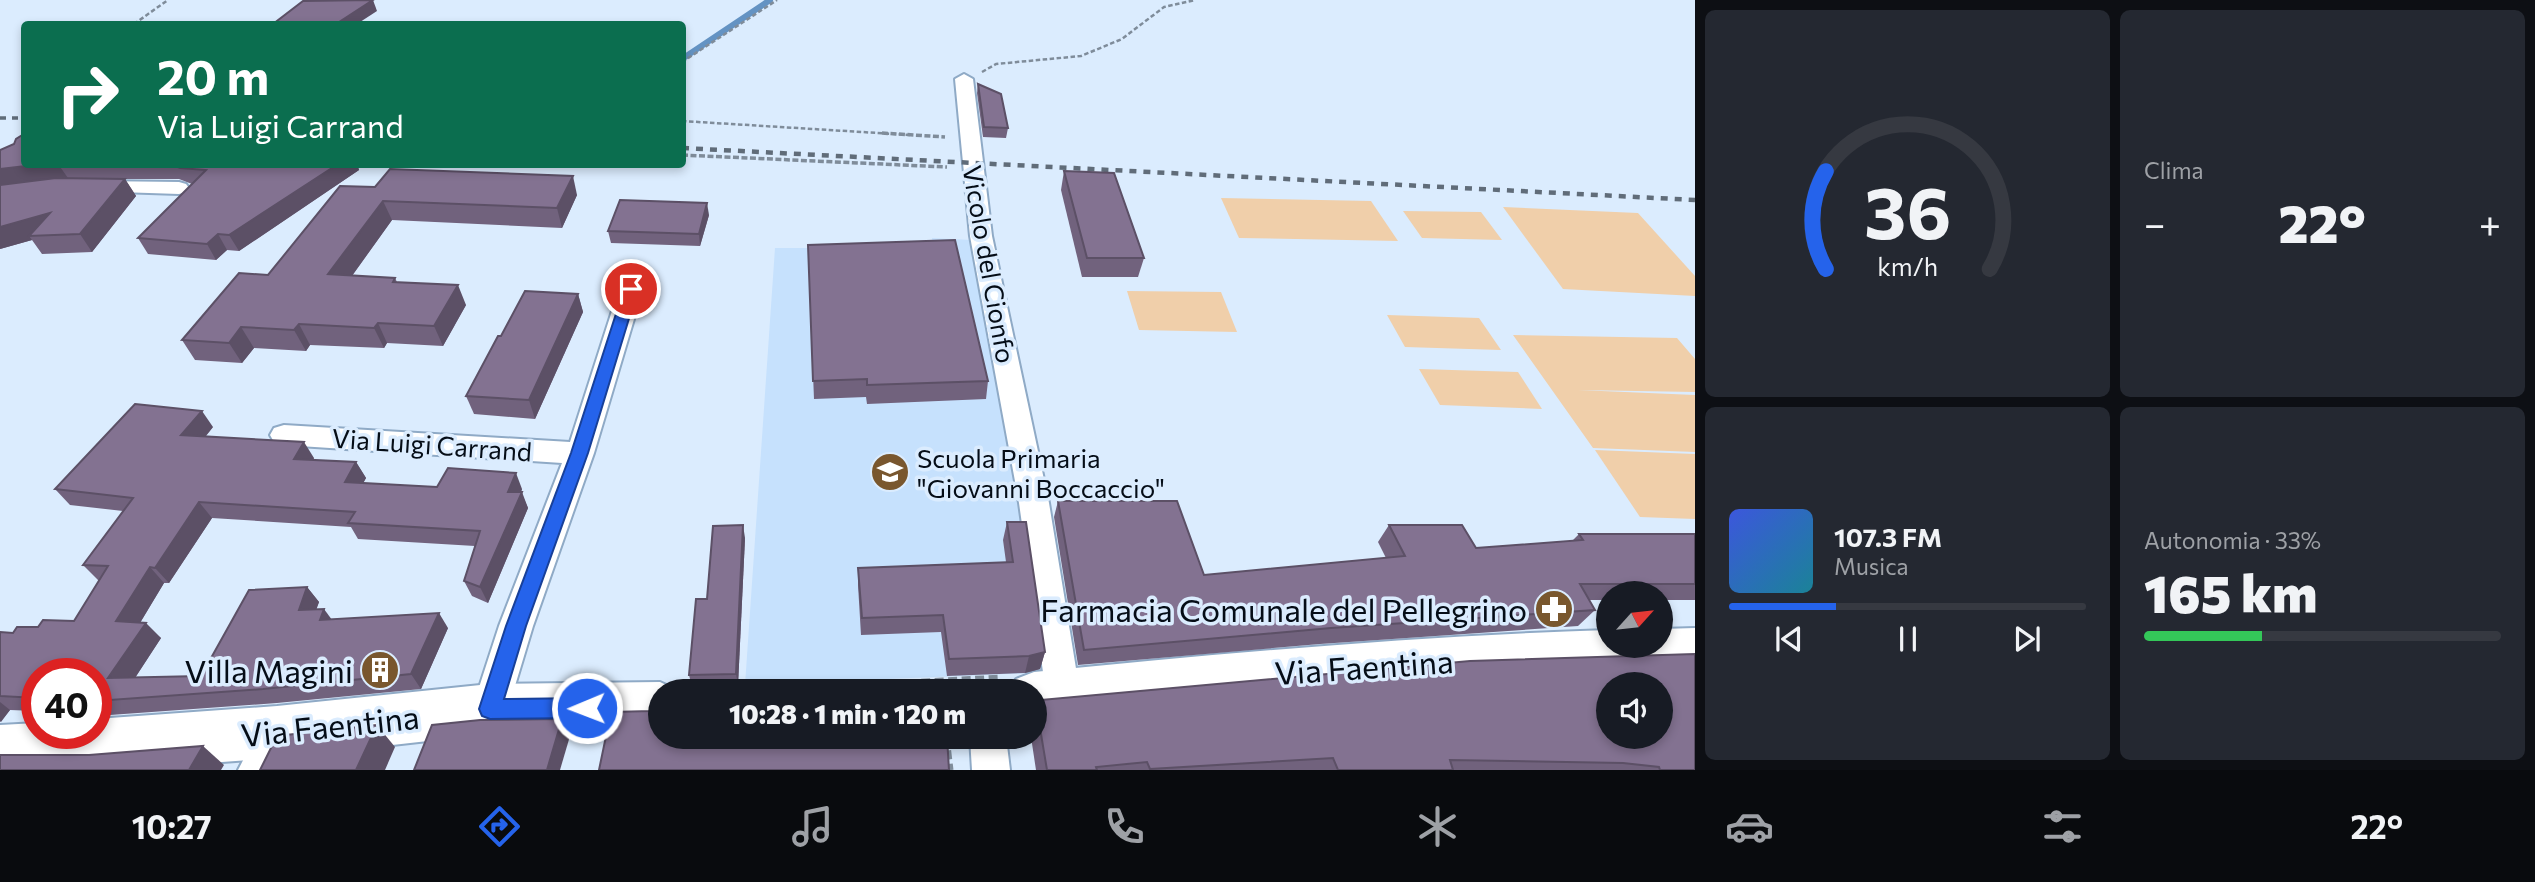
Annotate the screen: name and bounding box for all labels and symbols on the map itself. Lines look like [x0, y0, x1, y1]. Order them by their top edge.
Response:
street label: Vicolo del Cionfo [957, 163, 1023, 365]
pin [601, 259, 661, 319]
street label: Via Luigi Carrand [331, 422, 533, 466]
place label: Scuola Primaria "Giovanni Boccaccio" [917, 442, 1165, 503]
school or university icon: Scuola Primaria "Giovanni Boccaccio" [869, 451, 911, 493]
north arrow [1596, 581, 1673, 658]
pharmacy icon: Farmacia Comunale del Pellegrino [1533, 588, 1575, 630]
place label: Farmacia Comunale del Pellegrino [1040, 589, 1527, 629]
street label: Via Faentina [1273, 640, 1455, 692]
building icon: Villa Magini [359, 649, 401, 691]
place label: Villa Magini [185, 650, 353, 690]
speed limit sign: 40 [21, 658, 112, 749]
position arrow [550, 671, 624, 745]
street label: Via Faentina [239, 696, 421, 754]

